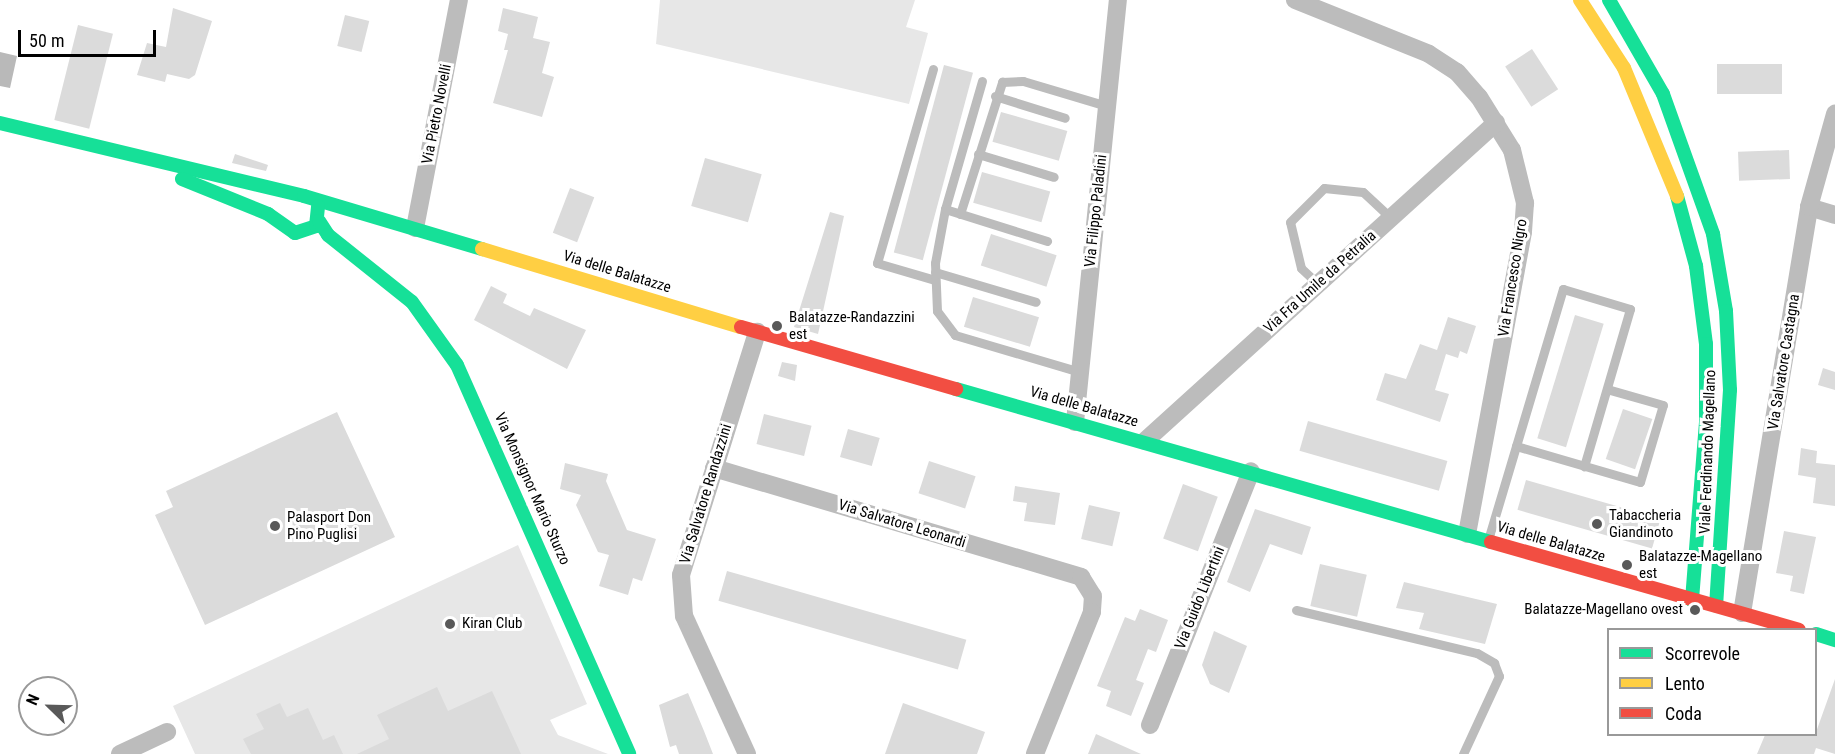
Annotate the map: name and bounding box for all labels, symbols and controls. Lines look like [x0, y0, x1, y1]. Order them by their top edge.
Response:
scale bar [21, 18, 159, 56]
text: 50 m [29, 30, 64, 51]
street label: Via Pietro Novelli [418, 62, 456, 166]
street label: Via Filippo Paladini [1081, 154, 1111, 268]
street label: Via Francesco Nigro [1495, 218, 1531, 338]
street label: Via Fra Umile da Petralia [1260, 227, 1380, 337]
street label: Via delle Balatazze [561, 247, 673, 297]
street label: Via Salvatore Castagna [1764, 293, 1804, 431]
place label: Balatazze-Randazzini est [789, 308, 915, 343]
marker: Balatazze-Randazzini est [770, 319, 784, 333]
street label: Viale Ferdinando Magellano [1696, 370, 1720, 534]
street label: Via delle Balatazze [1028, 383, 1140, 431]
street label: Via Monsignor Mario Sturzo [490, 410, 574, 568]
street label: Via Salvatore Randazzini [676, 422, 736, 566]
street label: Via Salvatore Leonardi [836, 496, 968, 552]
place label: Tabaccheria Giandinoto [1609, 506, 1681, 541]
place label: Palasport Don Pino Puglisi [287, 508, 371, 543]
marker: Tabaccheria Giandinoto [1590, 517, 1604, 531]
street label: Via delle Balatazze [1495, 518, 1607, 566]
marker: Palasport Don Pino Puglisi [268, 519, 282, 533]
street label: Via Guido Libertini [1171, 544, 1229, 652]
place label: Balatazze-Magellano est [1639, 547, 1762, 582]
marker: Balatazze-Magellano est [1620, 558, 1634, 572]
place label: Balatazze-Magellano ovest [1524, 601, 1683, 619]
marker: Balatazze-Magellano ovest [1688, 603, 1702, 617]
place label: Kiran Club [462, 615, 522, 633]
marker: Kiran Club [443, 617, 457, 631]
legend [1607, 628, 1817, 736]
text: Scorrevole [1665, 643, 1740, 664]
text: Lento [1665, 673, 1705, 694]
north arrow [18, 676, 78, 736]
text: N [22, 691, 43, 708]
text: Coda [1665, 703, 1702, 724]

